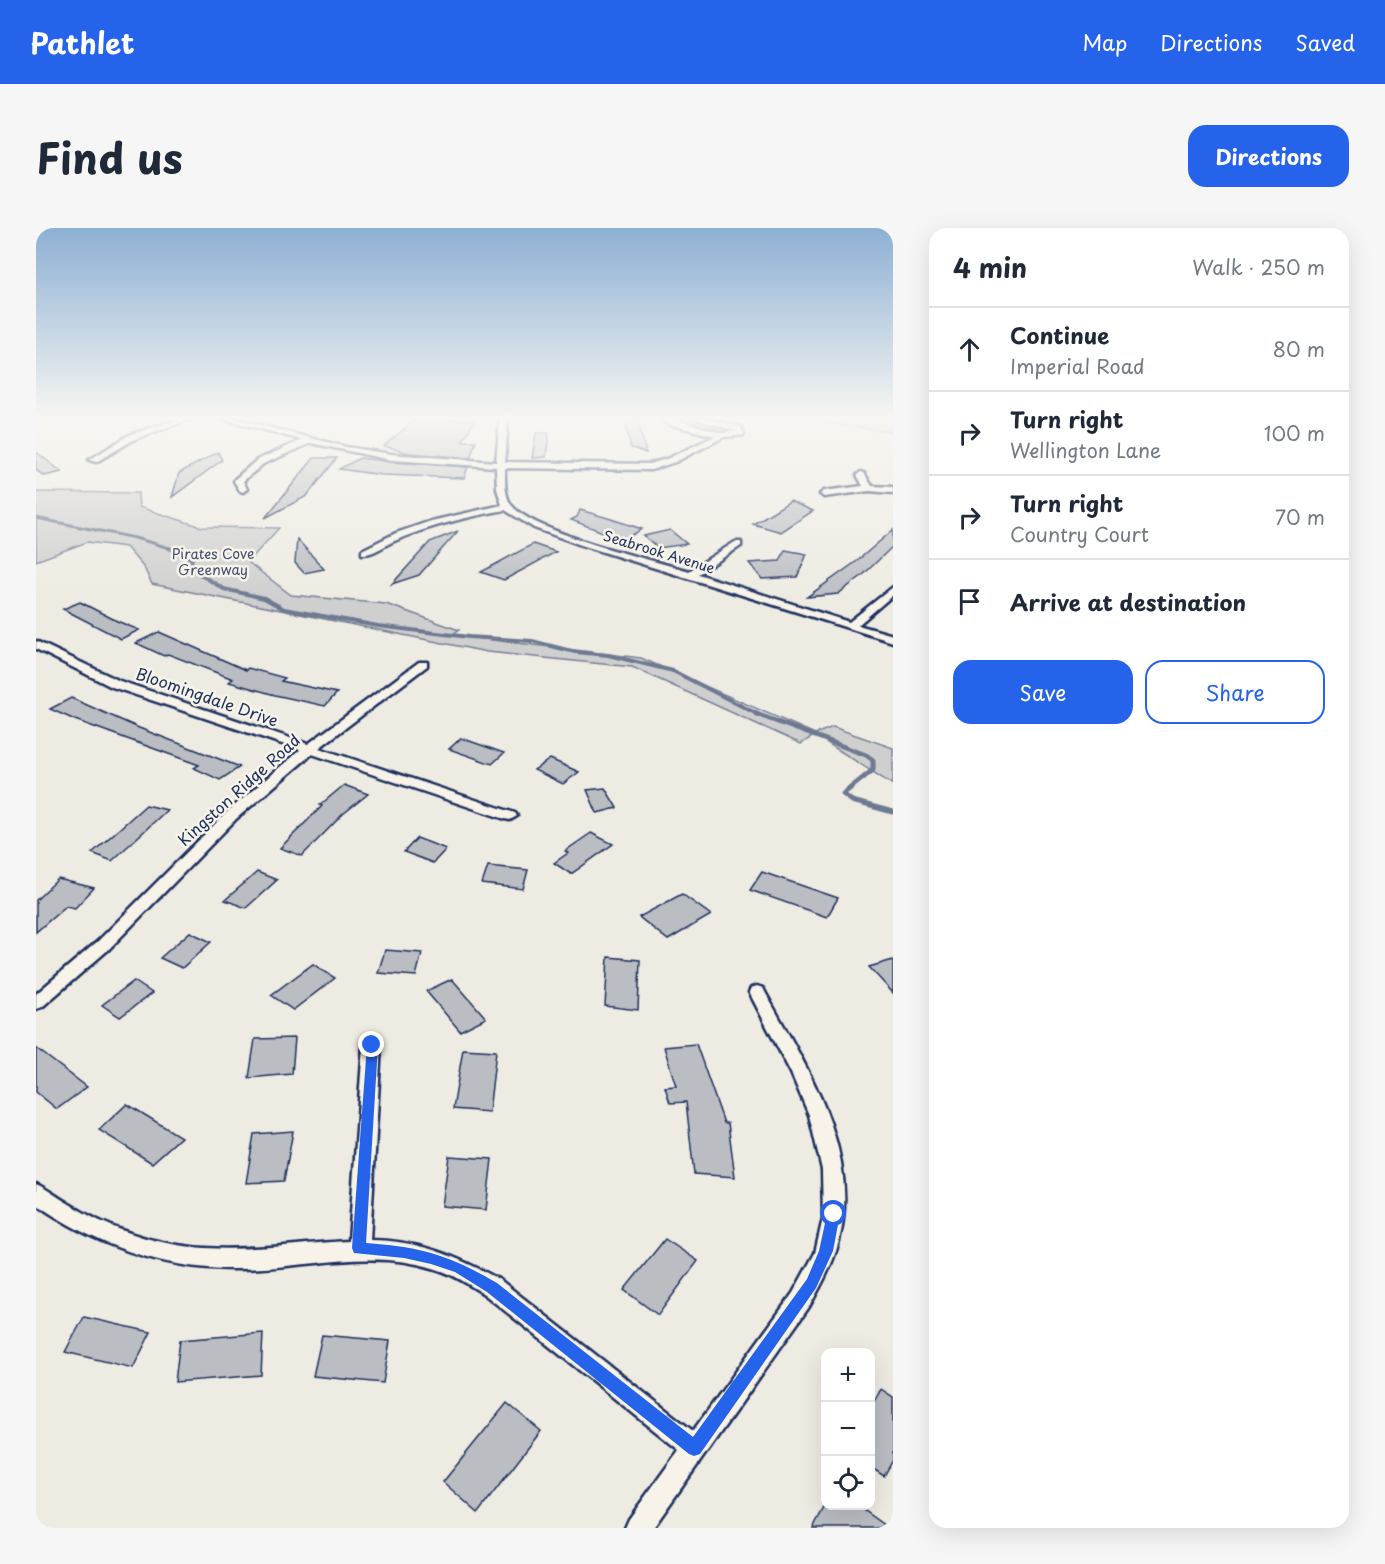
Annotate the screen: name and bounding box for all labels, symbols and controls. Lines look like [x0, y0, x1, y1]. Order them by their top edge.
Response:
text: Pathlet [30, 21, 134, 64]
text: Map [1082, 26, 1127, 58]
text: Directions [1160, 26, 1262, 58]
text: Saved [1295, 26, 1355, 58]
text: Find us [36, 125, 183, 188]
button: Directions [1188, 125, 1349, 187]
text: 4 min [953, 248, 1027, 287]
text: Walk · 250 m [1192, 252, 1325, 282]
text: Continue [1010, 318, 1109, 351]
icon: ahead [953, 333, 986, 366]
text: 80 m [1273, 334, 1325, 364]
text: Imperial Road [1010, 351, 1145, 381]
text: Turn right [1010, 402, 1123, 435]
icon: right [953, 417, 986, 450]
text: 100 m [1264, 418, 1325, 448]
text: Wellington Lane [1010, 435, 1161, 465]
text: Turn right [1010, 486, 1123, 519]
icon: right [953, 501, 986, 534]
text: 70 m [1275, 502, 1325, 532]
text: Country Court [1010, 519, 1149, 549]
street label: Seabrook Avenue [601, 525, 718, 579]
park label: Pirates Cove Greenway [172, 543, 254, 580]
icon: arrive [953, 585, 986, 618]
text: Arrive at destination [1010, 585, 1246, 618]
street label: Bloomingdale Drive [133, 660, 282, 732]
button: Save [953, 660, 1133, 724]
button: Share [1145, 660, 1325, 724]
street label: Kingston Ridge Road [172, 728, 305, 851]
route end [358, 1031, 384, 1057]
route start [820, 1200, 846, 1226]
map controls [821, 1348, 875, 1510]
button: + [821, 1348, 875, 1402]
button: − [821, 1402, 875, 1456]
button: locate [821, 1456, 875, 1510]

